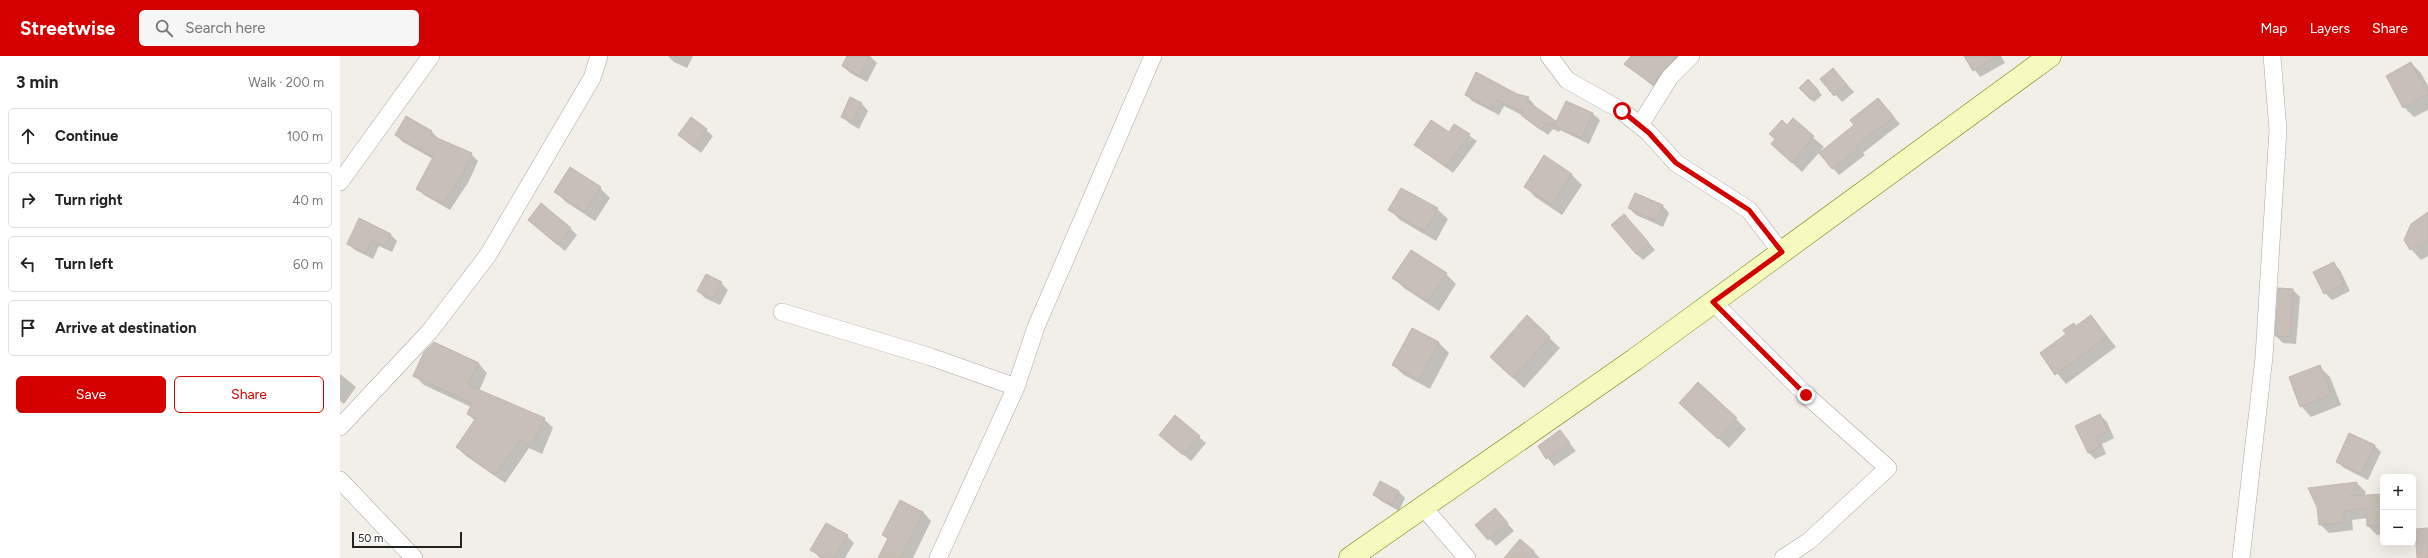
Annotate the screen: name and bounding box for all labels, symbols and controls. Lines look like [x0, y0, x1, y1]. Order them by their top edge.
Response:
search box [139, 10, 419, 46]
text: Streetwise [20, 17, 115, 40]
icon: search [153, 17, 175, 39]
text: Search here [185, 19, 265, 37]
text: Map [2260, 20, 2288, 37]
text: Layers [2310, 20, 2350, 37]
text: Share [2372, 20, 2408, 37]
text: 3 min [16, 72, 58, 92]
text: Walk · 200 m [248, 75, 324, 90]
route start [1613, 102, 1631, 120]
icon: ahead [17, 125, 39, 147]
text: Continue [55, 127, 118, 145]
text: 100 m [287, 129, 323, 144]
icon: right [17, 189, 39, 211]
text: Turn right [55, 191, 123, 209]
text: 40 m [292, 193, 323, 208]
icon: left [17, 253, 39, 275]
text: Turn left [55, 255, 113, 273]
text: 60 m [293, 257, 323, 272]
icon: arrive [17, 317, 39, 339]
text: Arrive at destination [55, 319, 196, 337]
button: Save [16, 376, 166, 413]
button: Share [174, 376, 324, 413]
route end [1797, 386, 1815, 404]
map controls [2380, 474, 2416, 546]
button: + [2380, 474, 2416, 510]
button: − [2380, 510, 2416, 546]
scale bar [352, 530, 462, 549]
text: 50 m [358, 532, 383, 545]

